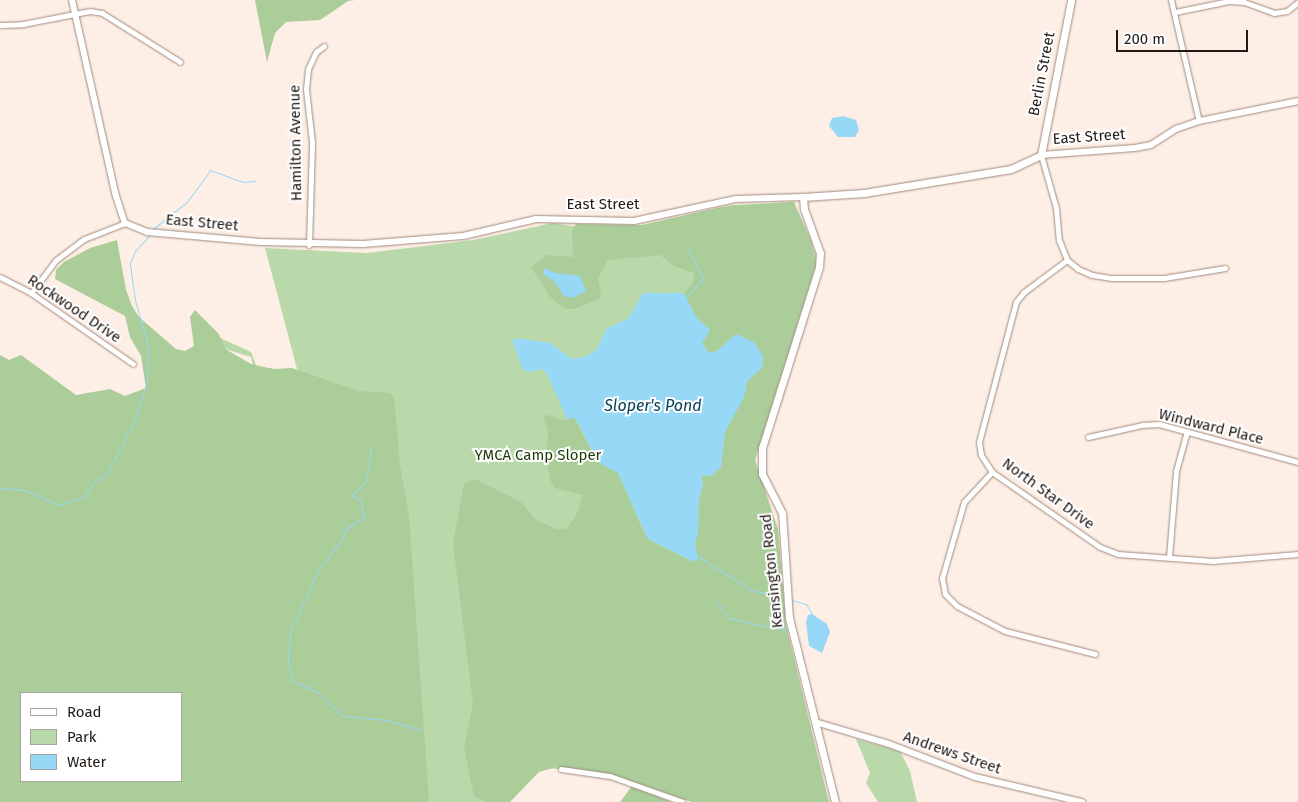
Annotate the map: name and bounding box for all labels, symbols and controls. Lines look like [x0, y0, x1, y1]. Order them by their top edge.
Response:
scale bar [1118, 20, 1250, 52]
street label: Berlin Street [1025, 30, 1059, 118]
text: 200 m [1124, 30, 1165, 48]
street label: Hamilton Avenue [286, 85, 306, 201]
street label: East Street [1052, 125, 1126, 149]
street label: East Street [567, 196, 639, 214]
street label: East Street [165, 211, 239, 235]
street label: Rockwood Drive [24, 271, 124, 347]
water label: Sloper's Pond [604, 396, 702, 416]
street label: Windward Place [1157, 405, 1265, 449]
park label: YMCA Camp Sloper [475, 447, 601, 465]
street label: North Star Drive [998, 455, 1098, 533]
street label: Kensington Road [757, 513, 787, 629]
legend [20, 692, 182, 782]
text: Road [67, 703, 102, 721]
text: Park [67, 728, 97, 746]
street label: Andrews Street [901, 728, 1003, 778]
text: Water [67, 753, 106, 771]

